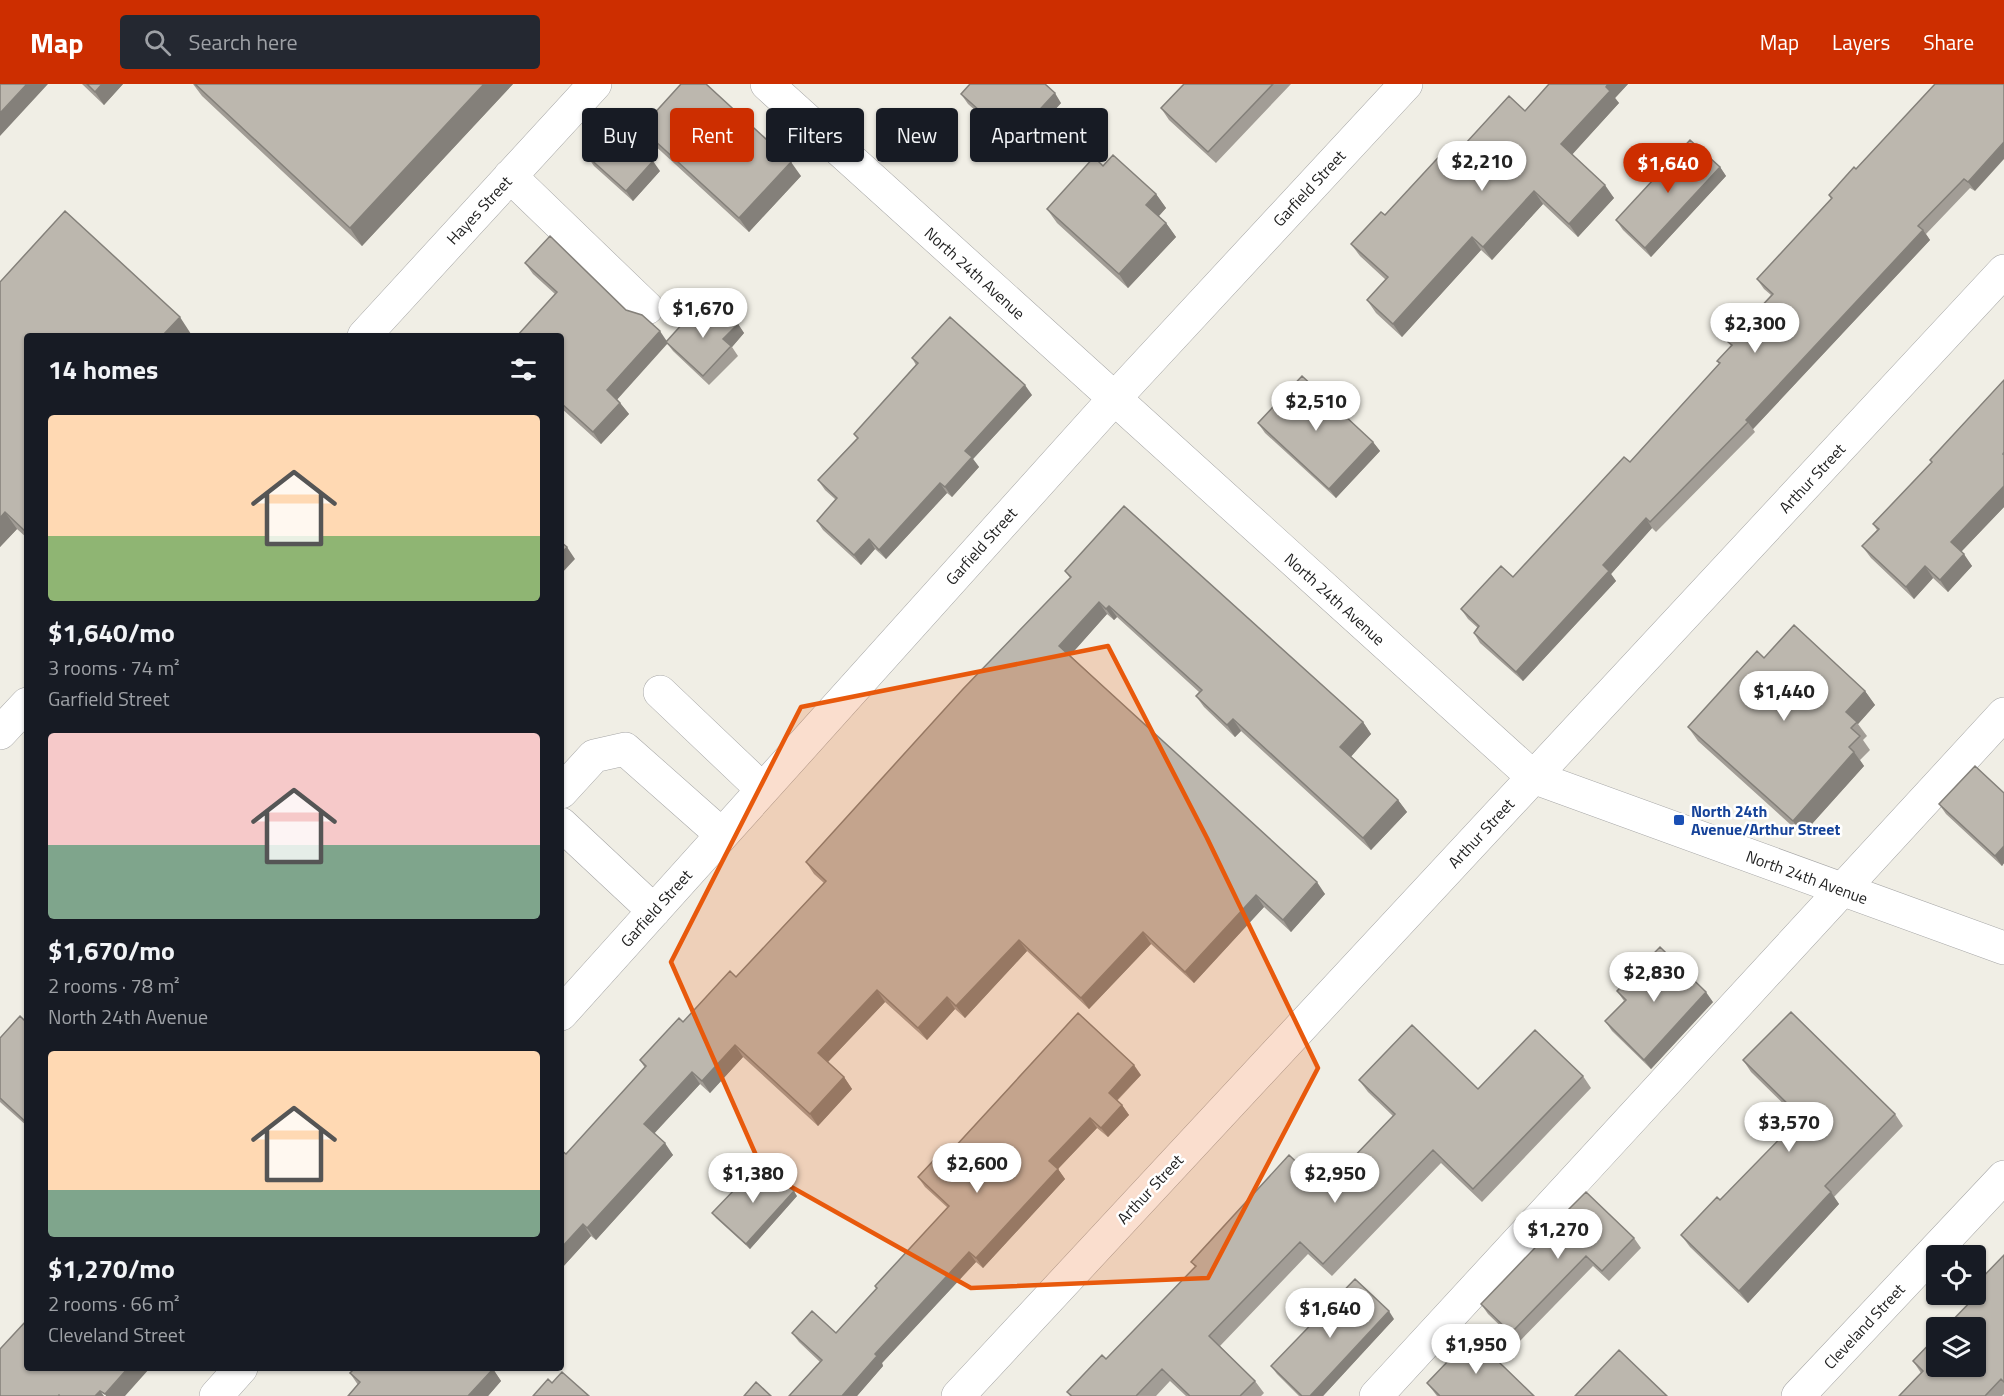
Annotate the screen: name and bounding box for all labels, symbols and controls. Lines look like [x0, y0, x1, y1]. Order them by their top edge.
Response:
search box [120, 15, 540, 69]
text: Map [30, 21, 84, 64]
text: Search here [189, 25, 298, 59]
icon: search [141, 26, 174, 59]
text: Map [1760, 26, 1799, 58]
text: Layers [1832, 26, 1890, 58]
text: Share [1923, 26, 1974, 58]
chip: Buy [582, 108, 658, 162]
chip: Rent [670, 108, 754, 162]
chip: Filters [766, 108, 864, 162]
chip: New [876, 108, 958, 162]
chip: Apartment [970, 108, 1108, 162]
pin: $2,210 [1433, 141, 1531, 192]
pin: $1,640 [1619, 143, 1717, 194]
street label: Garfield Street [1267, 144, 1351, 232]
text: $2,210 [1451, 145, 1513, 176]
text: $1,640 [1637, 147, 1699, 178]
street label: Hayes Street [441, 170, 518, 250]
street label: North 24th Avenue [919, 221, 1031, 325]
pin: $1,670 [654, 288, 752, 339]
text: $1,670 [672, 292, 734, 323]
pin: $2,300 [1706, 303, 1804, 354]
text: $2,300 [1724, 307, 1786, 338]
text: 14 homes [48, 350, 158, 389]
icon: filters [507, 353, 540, 386]
pin: $2,510 [1267, 381, 1365, 432]
text: $2,510 [1285, 385, 1347, 416]
street label: Arthur Street [1773, 437, 1851, 518]
icon: home [240, 454, 348, 562]
street label: Garfield Street [940, 502, 1023, 590]
street label: North 24th Avenue [1279, 547, 1391, 651]
text: $1,640/mo [48, 613, 175, 652]
text: 3 rooms · 74 m² [48, 652, 180, 683]
pin: $1,440 [1735, 671, 1833, 722]
text: $1,440 [1753, 675, 1815, 706]
text: Garfield Street [48, 683, 170, 714]
icon: home [240, 772, 348, 880]
street label: Arthur Street [1442, 792, 1520, 873]
place label: North 24th Avenue/Arthur Street [1691, 799, 1840, 841]
marker: North 24th Avenue/Arthur Street [1672, 813, 1686, 827]
street label: North 24th Avenue [1743, 844, 1871, 910]
street label: Garfield Street [615, 864, 698, 952]
text: $1,670/mo [48, 931, 175, 970]
pin: $2,830 [1605, 952, 1703, 1003]
text: $2,830 [1623, 956, 1685, 987]
text: 2 rooms · 78 m² [48, 970, 180, 1001]
text: North 24th Avenue [48, 1001, 208, 1032]
icon: home [240, 1090, 348, 1198]
pin: $3,570 [1740, 1102, 1838, 1153]
text: $3,570 [1758, 1106, 1820, 1137]
pin: $2,600 [928, 1143, 1026, 1194]
text: $2,600 [946, 1147, 1008, 1178]
street label: Arthur Street [1111, 1148, 1189, 1229]
pin: $1,380 [704, 1153, 802, 1204]
pin: $2,950 [1286, 1153, 1384, 1204]
text: $1,380 [722, 1157, 784, 1188]
text: $2,950 [1304, 1157, 1366, 1188]
pin: $1,270 [1509, 1209, 1607, 1260]
text: $1,270 [1527, 1213, 1589, 1244]
map controls [1926, 1245, 1986, 1377]
button: locate [1926, 1245, 1986, 1305]
text: $1,270/mo [48, 1249, 175, 1288]
street label: Cleveland Street [1818, 1277, 1910, 1374]
text: 2 rooms · 66 m² [48, 1288, 180, 1319]
pin: $1,640 [1281, 1288, 1379, 1339]
text: $1,640 [1299, 1292, 1361, 1323]
button: layers [1926, 1317, 1986, 1377]
text: Cleveland Street [48, 1319, 185, 1350]
pin: $1,950 [1427, 1324, 1525, 1375]
text: $1,950 [1445, 1328, 1507, 1359]

